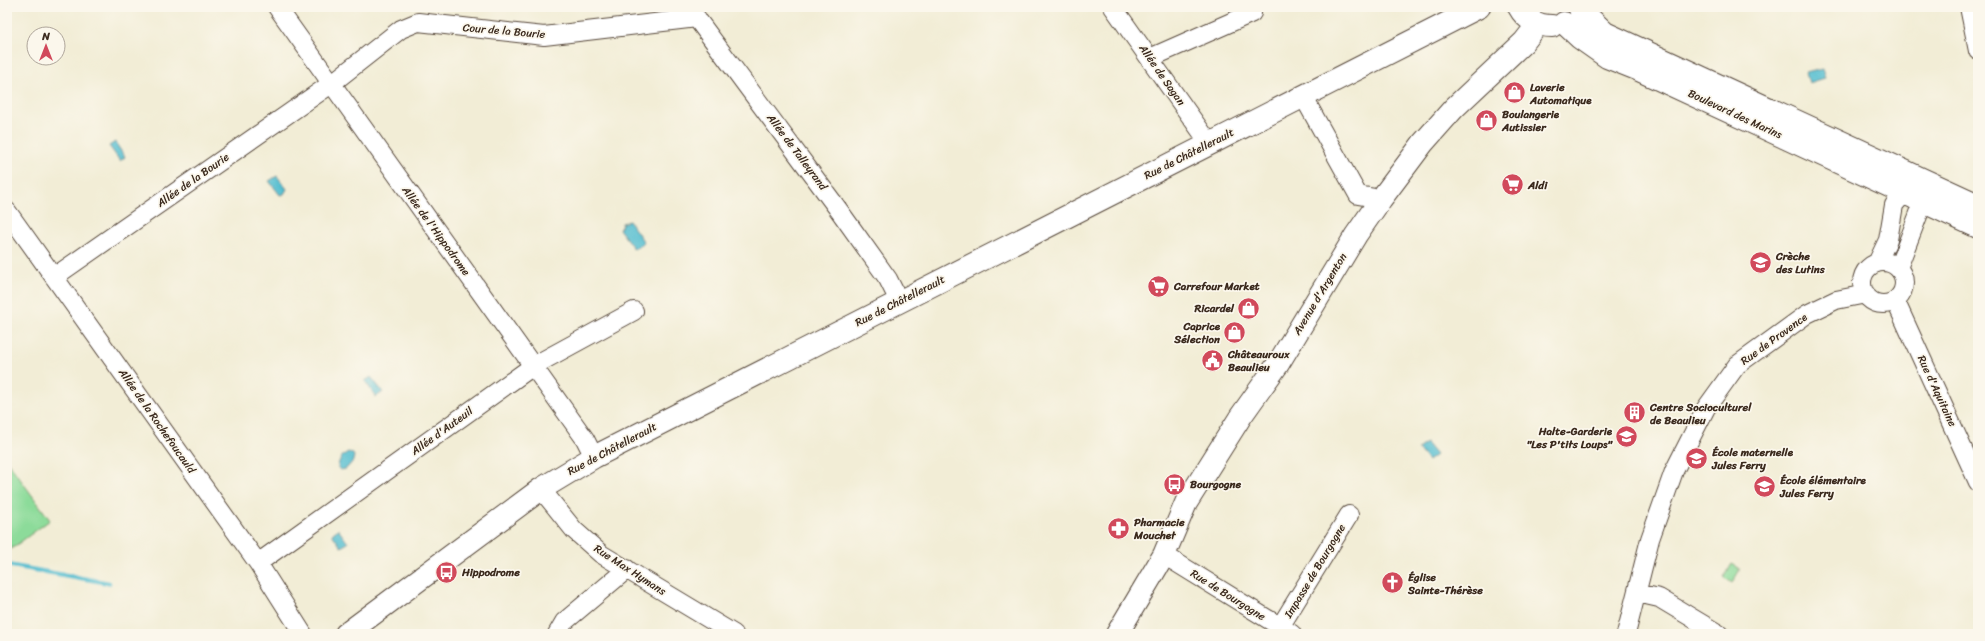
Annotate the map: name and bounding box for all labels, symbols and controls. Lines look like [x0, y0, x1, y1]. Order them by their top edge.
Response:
street label: Cour de la Bourie [462, 18, 546, 44]
north arrow [26, 26, 66, 66]
text: N [41, 27, 50, 46]
street label: Allée de Sagan [1133, 39, 1190, 110]
place label: Laverie Automatique [1529, 78, 1592, 110]
shop icon: Laverie Automatique [1501, 80, 1527, 106]
street label: Boulevard des Marins [1685, 84, 1786, 144]
place label: Boulangerie Autissier [1501, 105, 1560, 137]
shop icon: Boulangerie Autissier [1474, 107, 1500, 133]
street label: Allée de Talleyrand [761, 109, 833, 195]
street label: Rue de Châtellerault [1141, 123, 1238, 185]
street label: Allée de la Bourie [152, 148, 234, 213]
supermarket icon: Aldi [1500, 172, 1526, 198]
place label: Aldi [1527, 176, 1548, 195]
street label: Allée de l'Hippodrome [396, 181, 476, 280]
place label: Crèche des Lutins [1775, 247, 1826, 279]
street label: Avenue d'Argenton [1287, 249, 1352, 340]
school or university icon: Crèche des Lutins [1748, 249, 1774, 275]
street label: Rue de Châtellerault [852, 270, 949, 332]
supermarket icon: Carrefour Market [1146, 273, 1172, 299]
place label: Carrefour Market [1173, 277, 1260, 296]
shop icon: Ricardel [1236, 295, 1262, 321]
place label: Ricardel [1194, 299, 1235, 318]
street label: Rue de Provence [1736, 308, 1812, 370]
place label: Caprice Sélection [1173, 317, 1221, 349]
shop icon: Caprice Sélection [1222, 319, 1248, 345]
place label: Châteauroux Beaulieu [1227, 345, 1290, 377]
public building icon: Châteauroux Beaulieu [1200, 347, 1226, 373]
street label: Rue d'Aquitaine [1912, 352, 1962, 430]
street label: Allée de la Rochefoucauld [113, 364, 201, 479]
place label: Centre Socioculturel de Beaulieu [1649, 398, 1752, 430]
building icon: Centre Socioculturel de Beaulieu [1621, 400, 1647, 426]
street label: Allée d'Auteuil [406, 401, 478, 461]
street label: Rue de Châtellerault [564, 417, 660, 481]
place label: Halte-Garderie "Les P'tits Loups" [1527, 422, 1613, 454]
school or university icon: Halte-Garderie "Les P'tits Loups" [1614, 424, 1640, 450]
place label: École maternelle Jules Ferry [1711, 443, 1794, 475]
school or university icon: École maternelle Jules Ferry [1683, 445, 1709, 471]
bus stop icon: Bourgogne [1161, 471, 1187, 497]
place label: École élémentaire Jules Ferry [1779, 471, 1866, 503]
school or university icon: École élémentaire Jules Ferry [1751, 473, 1777, 499]
place label: Bourgogne [1190, 475, 1241, 494]
place label: Pharmacie Mouchet [1133, 513, 1185, 545]
pharmacy icon: Pharmacie Mouchet [1106, 515, 1132, 541]
street label: Impasse de Bourgogne [1279, 520, 1351, 623]
street label: Rue Max Hymans [590, 539, 671, 601]
bus stop icon: Hippodrome [434, 559, 460, 585]
place label: Hippodrome [461, 563, 520, 582]
street label: Rue de Bourgogne [1186, 564, 1270, 626]
place label: Église Sainte-Thérèse [1407, 568, 1483, 600]
church icon: Église Sainte-Thérèse [1380, 570, 1406, 596]

